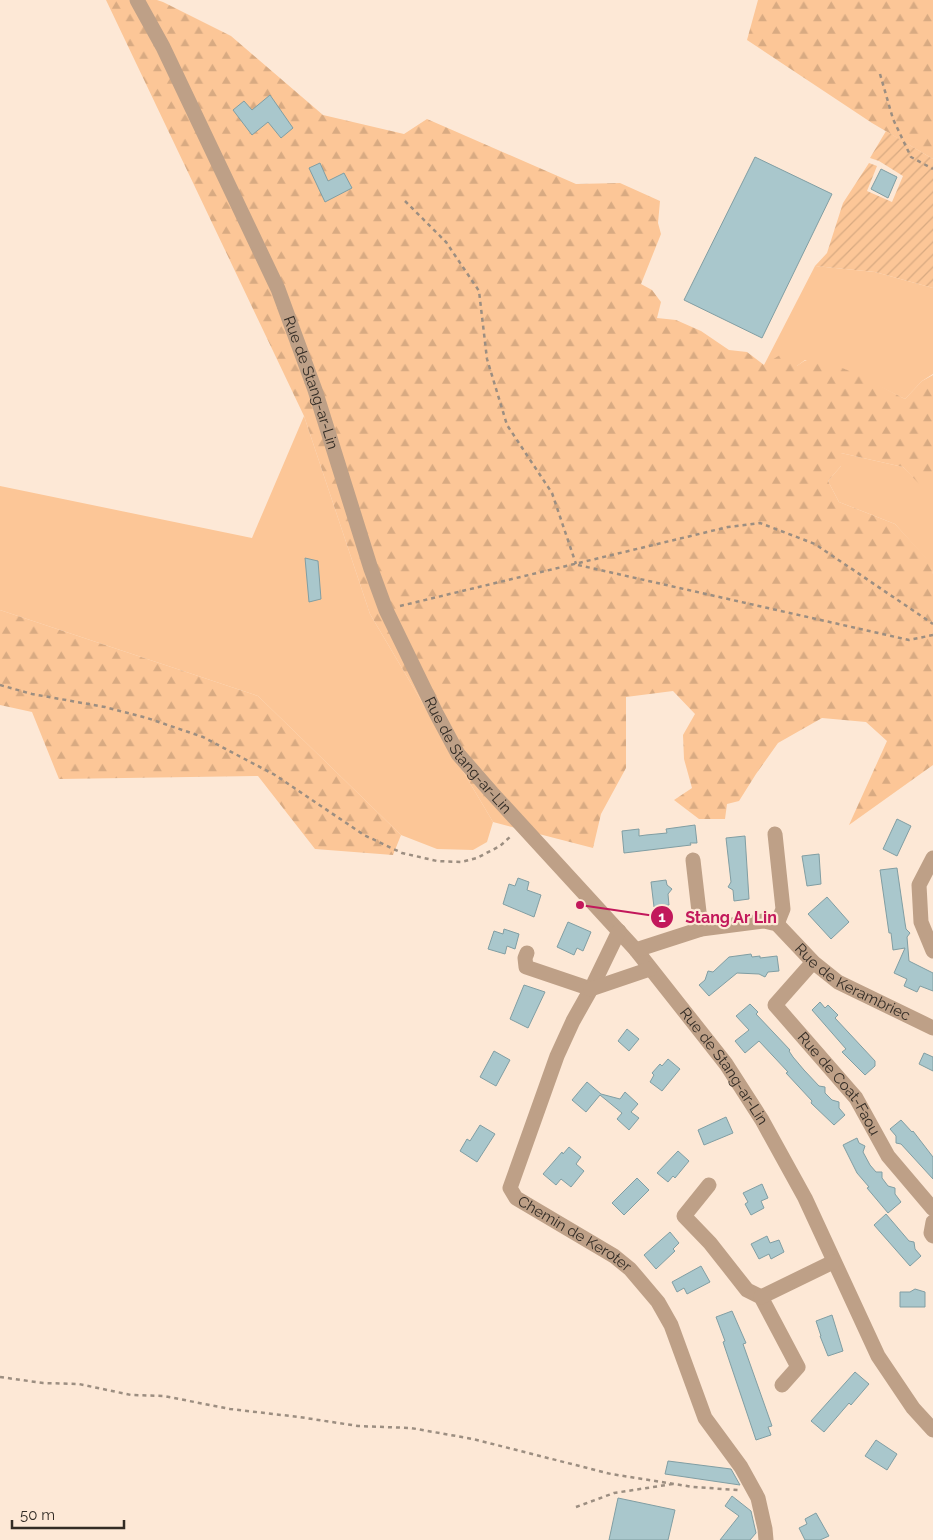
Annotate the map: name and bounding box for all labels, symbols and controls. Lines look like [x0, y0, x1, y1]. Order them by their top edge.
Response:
street label: Rue de Stang-ar-Lin [280, 314, 342, 452]
street label: Rue de Stang-ar-Lin [421, 694, 515, 817]
callout: Stang Ar Lin [650, 902, 787, 933]
text: 1 [658, 908, 666, 926]
text: Stang Ar Lin [685, 908, 777, 927]
street label: Rue de Kerambriec [791, 940, 913, 1025]
street label: Rue de Stang-ar-Lin [676, 1004, 772, 1128]
street label: Rue de Coat-Faou [794, 1028, 884, 1138]
street label: Chemin de Keroter [514, 1192, 636, 1276]
scale bar [12, 1498, 125, 1530]
text: 50 m [20, 1506, 55, 1524]

